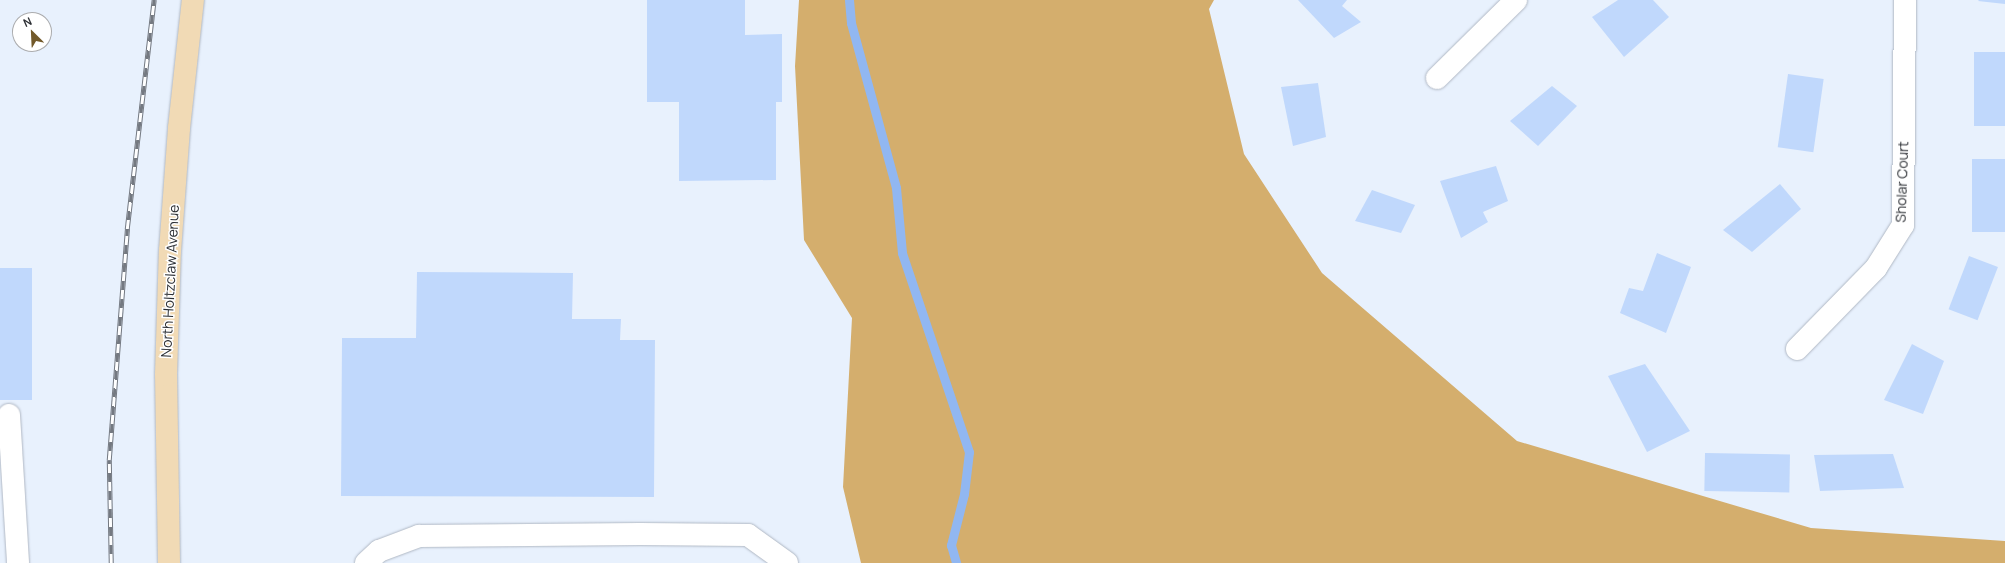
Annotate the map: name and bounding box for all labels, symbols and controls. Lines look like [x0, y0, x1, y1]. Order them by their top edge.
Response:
north arrow [12, 12, 52, 52]
text: N [21, 13, 34, 30]
street label: Sholar Court [1892, 141, 1912, 223]
street label: North Holtzclaw Avenue [158, 204, 182, 358]

